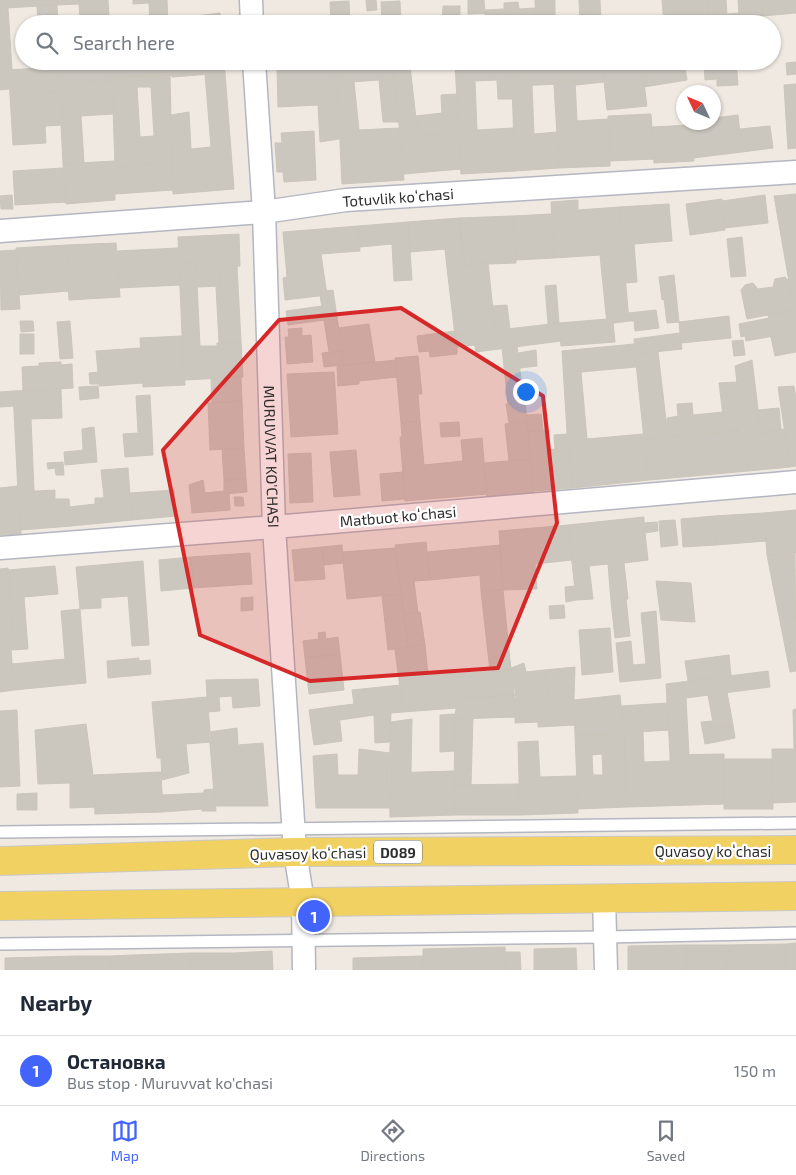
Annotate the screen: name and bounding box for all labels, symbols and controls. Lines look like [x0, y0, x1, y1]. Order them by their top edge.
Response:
search box [15, 15, 781, 70]
icon: search [33, 29, 61, 57]
text: Search here [73, 31, 175, 54]
north arrow [676, 85, 721, 130]
street label: Totuvlik koʻchasi [342, 184, 454, 210]
your location [513, 379, 539, 405]
street label: MURUVVAT KO'CHASI [261, 385, 283, 528]
street label: Matbuot koʻchasi [339, 502, 457, 530]
road number: D089 [374, 840, 422, 864]
street label: Quvasoy koʻchasi [655, 842, 771, 861]
street label: Quvasoy koʻchasi [250, 843, 367, 864]
pin: 1 [298, 897, 330, 935]
text: Nearby [20, 990, 92, 1015]
text: Остановка [67, 1050, 166, 1073]
text: 1 [33, 1061, 39, 1080]
text: 150 m [734, 1061, 776, 1080]
text: Bus stop · Muruvvat ko'chasi [67, 1073, 273, 1092]
tab: Map [111, 1117, 139, 1164]
tab: Directions [361, 1117, 425, 1164]
tab: Saved [647, 1117, 685, 1164]

